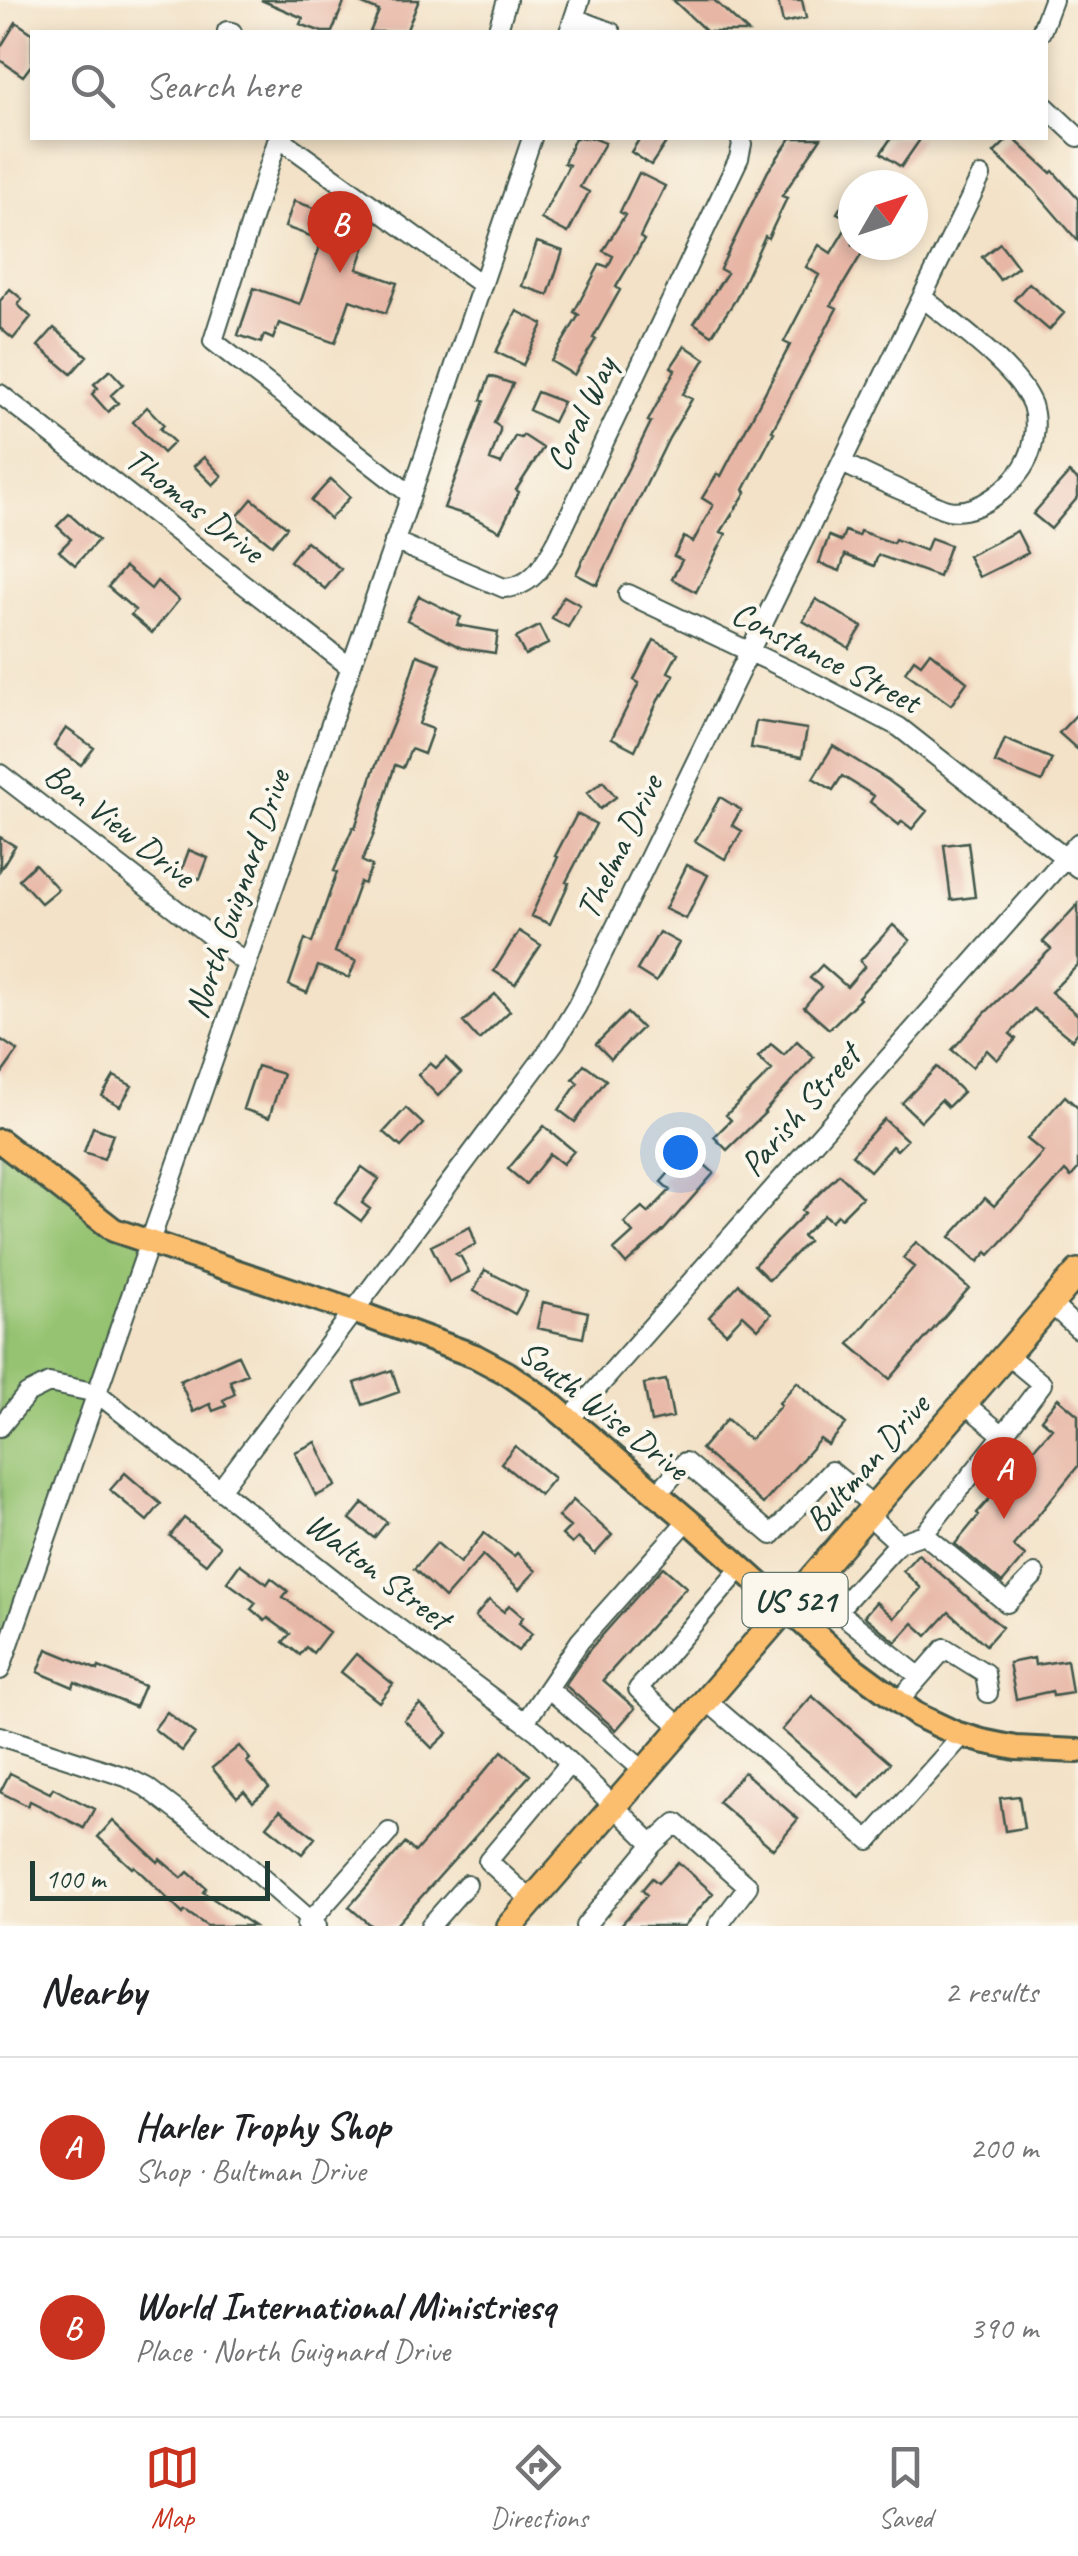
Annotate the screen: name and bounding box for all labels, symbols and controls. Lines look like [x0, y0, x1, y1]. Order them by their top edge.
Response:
search box [30, 30, 1048, 140]
icon: search [65, 58, 120, 113]
text: Search here [145, 62, 300, 109]
north arrow [838, 170, 928, 260]
pin: B [308, 190, 372, 273]
street label: Coral Way [535, 347, 628, 479]
street label: Thomas Drive [117, 437, 275, 575]
street label: Constance Street [724, 590, 931, 725]
street label: Bon View Drive [36, 752, 206, 899]
street label: North Guignard Drive [173, 762, 301, 1024]
street label: Thelma Drive [565, 765, 674, 927]
street label: Parish Street [730, 1031, 873, 1186]
your location [655, 1127, 706, 1178]
street label: South Wise Drive [510, 1330, 700, 1492]
street label: Bultman Drive [795, 1382, 941, 1542]
pin: A [972, 1436, 1036, 1519]
street label: Walton Street [296, 1502, 463, 1643]
road number: US 521 [742, 1573, 848, 1627]
scale bar [30, 1856, 270, 1900]
text: 100 m [45, 1861, 105, 1896]
text: Nearby [40, 1965, 146, 2018]
text: 2 results [944, 1971, 1038, 2012]
text: Harler Trophy Shop [135, 2103, 390, 2150]
text: A [64, 2127, 81, 2168]
text: 200 m [969, 2127, 1038, 2168]
text: Shop · Bultman Drive [135, 2150, 366, 2191]
text: World International Ministriesq [135, 2283, 556, 2330]
text: B [64, 2307, 81, 2348]
text: 390 m [969, 2307, 1038, 2348]
text: Place · North Guignard Drive [135, 2330, 450, 2371]
tab: Map [145, 2440, 200, 2535]
tab: Directions [490, 2440, 588, 2535]
tab: Saved [878, 2440, 933, 2535]

